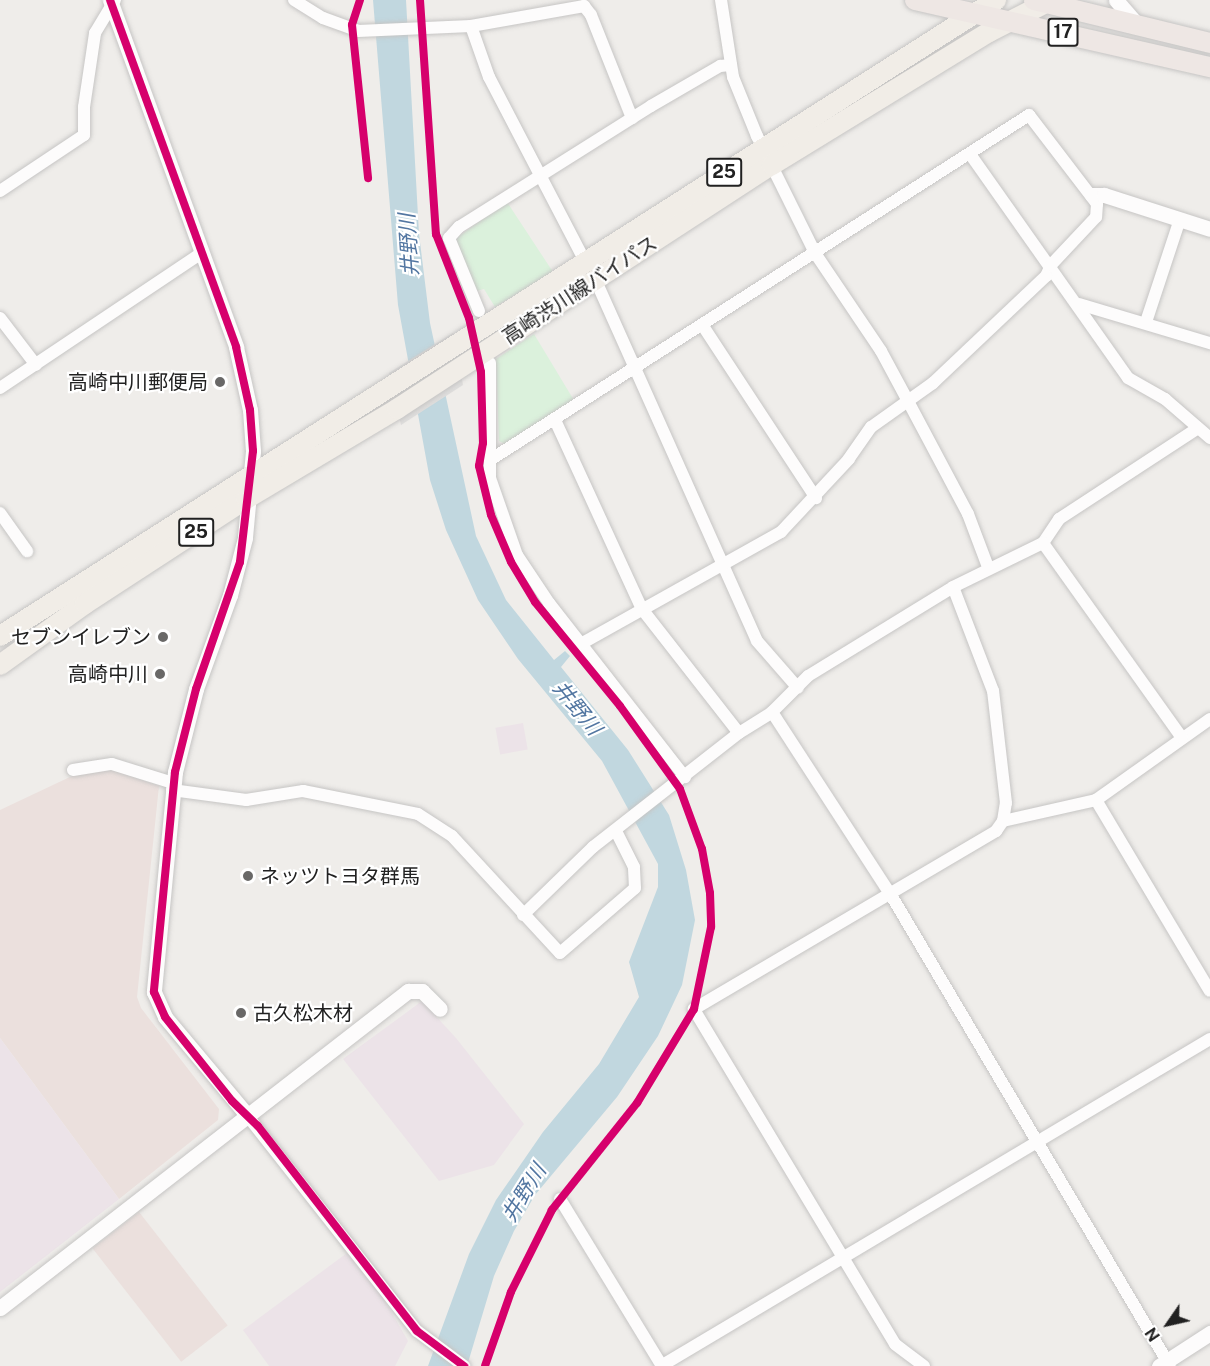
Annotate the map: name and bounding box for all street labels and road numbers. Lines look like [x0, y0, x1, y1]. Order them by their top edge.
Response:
road number: 17 [1046, 17, 1080, 47]
road number: 25 [706, 157, 742, 187]
street label: 高崎渋川線バイパス [498, 231, 662, 349]
road number: 25 [178, 517, 214, 547]

